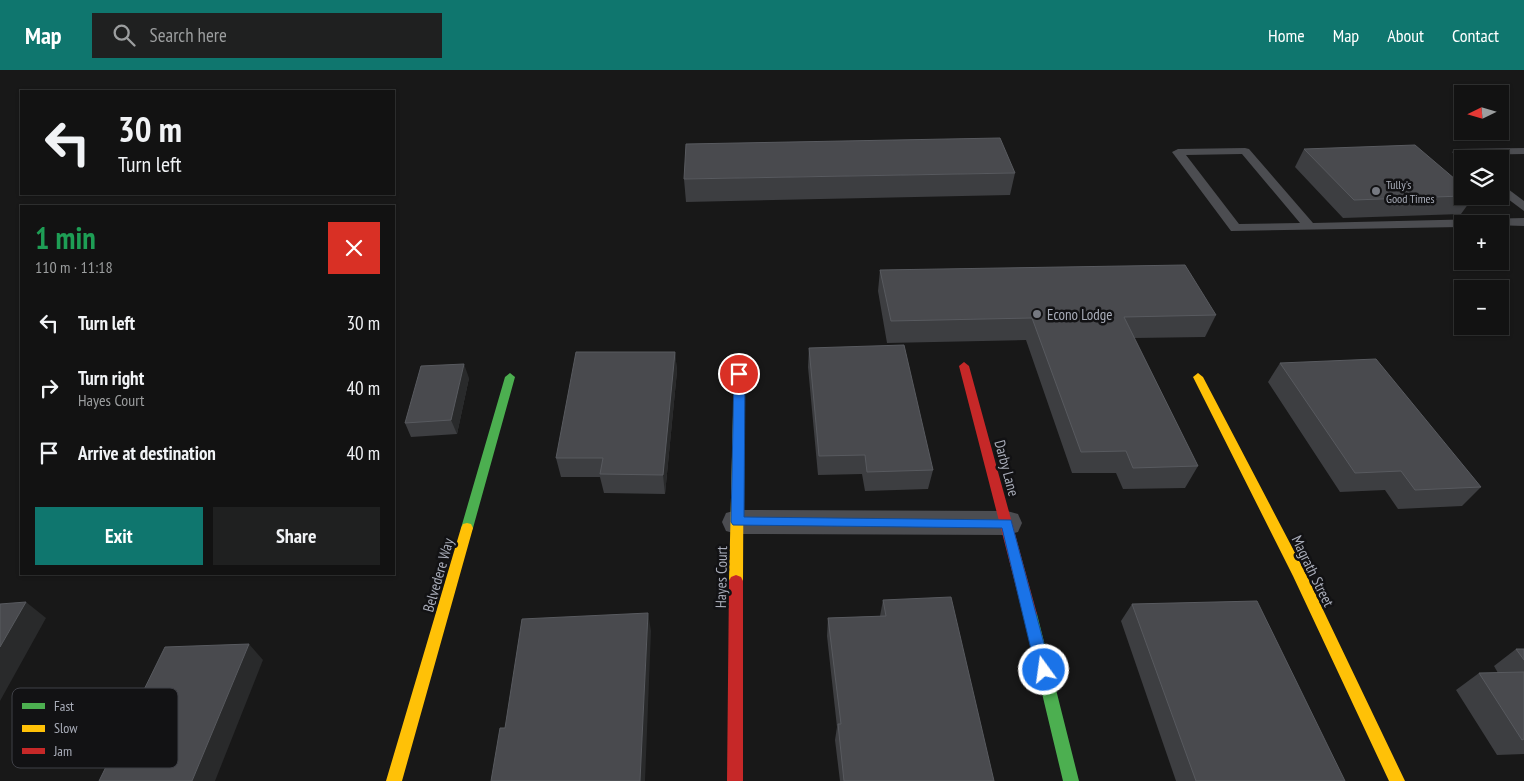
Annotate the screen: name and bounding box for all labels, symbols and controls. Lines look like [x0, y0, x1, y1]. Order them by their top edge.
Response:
search box [92, 13, 442, 58]
text: Map [25, 20, 62, 51]
icon: search [110, 21, 138, 49]
text: Search here [150, 23, 227, 47]
text: Home [1268, 24, 1305, 47]
text: Map [1333, 24, 1359, 47]
text: About [1387, 24, 1424, 47]
text: Contact [1452, 24, 1499, 47]
north arrow [1454, 85, 1509, 140]
map controls [1454, 85, 1509, 335]
text: 30 m [118, 106, 182, 152]
icon: left [35, 110, 100, 175]
text: Turn left [118, 150, 182, 178]
button: layers [1454, 150, 1509, 205]
place label: Tully's Good Times [1386, 177, 1435, 206]
marker: Tully's Good Times [1370, 185, 1382, 197]
button: + [1454, 215, 1509, 270]
text: 1 min [35, 218, 96, 257]
button: close [328, 222, 380, 274]
text: 110 m · 11:18 [35, 257, 113, 277]
button: − [1454, 280, 1509, 335]
place label: Econo Lodge [1047, 305, 1112, 324]
marker: Econo Lodge [1031, 308, 1043, 320]
icon: left [35, 309, 63, 337]
text: Turn left [78, 311, 135, 335]
text: 30 m [347, 311, 380, 335]
pin [718, 353, 760, 395]
icon: arrive [725, 360, 753, 388]
text: Turn right [78, 366, 144, 390]
icon: right [35, 374, 63, 402]
text: 40 m [347, 376, 380, 400]
text: Hayes Court [78, 390, 144, 410]
street label: Darby Lane [990, 438, 1024, 498]
icon: arrive [35, 439, 63, 467]
text: Arrive at destination [78, 441, 216, 465]
text: 40 m [347, 441, 380, 465]
button: Exit [35, 507, 203, 565]
button: Share [213, 507, 380, 565]
street label: Magrath Street [1288, 532, 1338, 610]
street label: Belvedere Way [418, 536, 458, 614]
street label: Hayes Court [711, 546, 731, 608]
position arrow [1017, 643, 1069, 695]
legend [12, 688, 178, 768]
text: Fast [54, 697, 74, 715]
text: Slow [54, 719, 78, 737]
text: Jam [53, 742, 72, 760]

